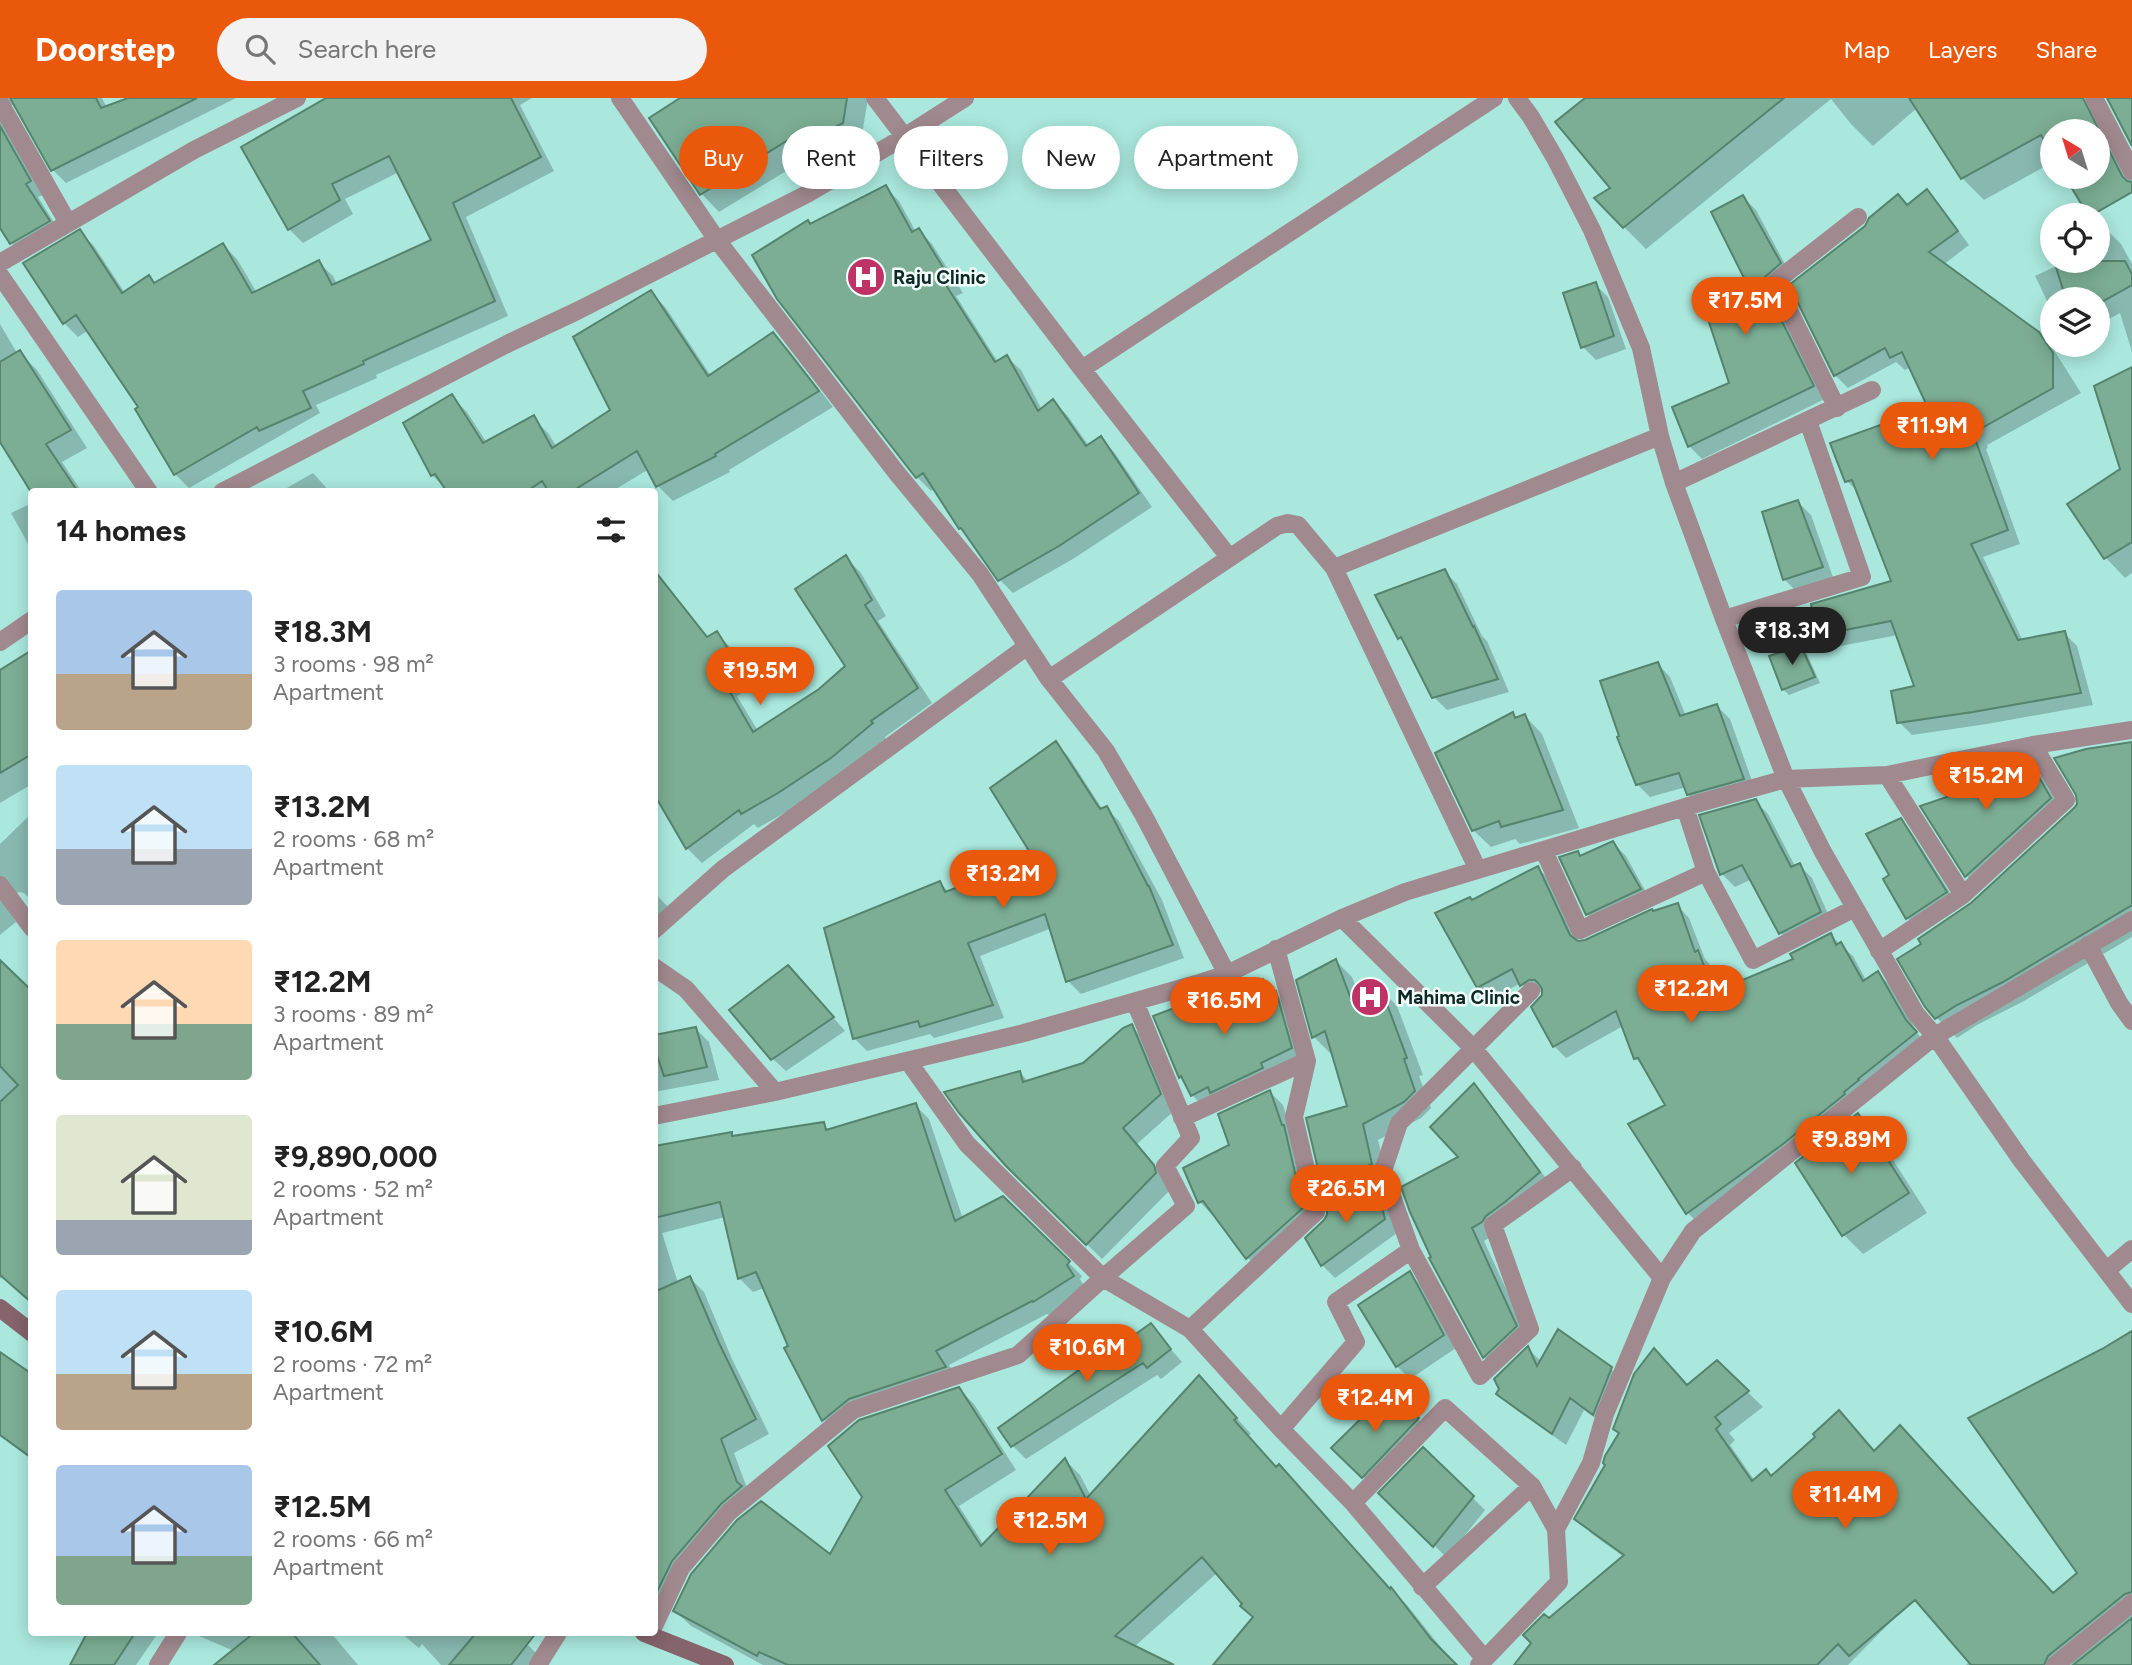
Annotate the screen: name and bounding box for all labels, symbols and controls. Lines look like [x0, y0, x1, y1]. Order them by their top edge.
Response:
search box [217, 18, 707, 81]
text: Doorstep [35, 30, 175, 69]
icon: search [241, 30, 279, 68]
text: Search here [297, 33, 436, 65]
text: Map [1843, 35, 1890, 64]
text: Layers [1928, 35, 1997, 64]
text: Share [2035, 35, 2097, 64]
north arrow [2040, 119, 2110, 189]
map controls [2040, 119, 2110, 357]
chip: Buy [679, 126, 768, 189]
chip: Rent [782, 126, 880, 189]
chip: Filters [894, 126, 1008, 189]
chip: New [1022, 126, 1120, 189]
chip: Apartment [1134, 126, 1298, 189]
button: locate [2040, 203, 2110, 273]
hospital icon: Raju Clinic [845, 256, 887, 298]
place label: Raju Clinic [893, 266, 986, 289]
pin: ₹17.5M [1688, 278, 1802, 337]
text: ₹17.5M [1707, 286, 1783, 314]
button: layers [2040, 287, 2110, 357]
pin: ₹11.9M [1875, 402, 1989, 462]
text: ₹11.9M [1896, 411, 1968, 439]
icon: filters [592, 511, 630, 549]
text: 14 homes [56, 512, 186, 549]
pin: ₹18.3M [1735, 608, 1849, 667]
text: ₹18.3M [273, 613, 372, 650]
text: ₹18.3M [1754, 616, 1830, 644]
icon: home [112, 618, 196, 702]
pin: ₹19.5M [703, 648, 817, 707]
text: 3 rooms · 98 m² [273, 650, 434, 678]
text: ₹19.5M [722, 656, 798, 684]
text: Apartment [273, 678, 384, 706]
pin: ₹15.2M [1929, 752, 2043, 812]
text: ₹15.2M [1948, 761, 2024, 789]
text: ₹13.2M [273, 788, 371, 825]
icon: home [112, 793, 196, 877]
text: 2 rooms · 68 m² [273, 825, 434, 853]
pin: ₹13.2M [946, 850, 1060, 910]
text: Apartment [273, 853, 384, 881]
text: ₹13.2M [965, 859, 1041, 887]
text: ₹12.2M [273, 963, 372, 1000]
pin: ₹12.2M [1634, 965, 1748, 1025]
icon: home [112, 968, 196, 1052]
text: ₹12.2M [1653, 974, 1729, 1002]
hospital icon: Mahima Clinic [1349, 976, 1391, 1018]
pin: ₹16.5M [1167, 978, 1281, 1037]
text: ₹16.5M [1186, 986, 1262, 1014]
place label: Mahima Clinic [1397, 986, 1520, 1009]
text: 3 rooms · 89 m² [273, 1000, 434, 1028]
text: Apartment [273, 1028, 384, 1056]
pin: ₹9.89M [1794, 1116, 1908, 1176]
text: ₹9.89M [1811, 1125, 1891, 1153]
text: ₹9,890,000 [273, 1138, 437, 1175]
icon: home [112, 1143, 196, 1227]
pin: ₹26.5M [1289, 1166, 1403, 1225]
text: ₹26.5M [1306, 1174, 1386, 1202]
text: 2 rooms · 52 m² [273, 1175, 433, 1203]
text: Apartment [273, 1203, 384, 1231]
text: ₹10.6M [273, 1313, 374, 1350]
icon: home [112, 1318, 196, 1402]
pin: ₹10.6M [1030, 1324, 1144, 1384]
text: ₹10.6M [1048, 1333, 1126, 1361]
text: 2 rooms · 72 m² [273, 1350, 432, 1378]
pin: ₹12.4M [1318, 1374, 1432, 1434]
text: Apartment [273, 1378, 384, 1406]
text: ₹12.4M [1337, 1383, 1413, 1411]
pin: ₹11.4M [1788, 1472, 1902, 1531]
text: ₹11.4M [1808, 1480, 1882, 1508]
text: ₹12.5M [273, 1488, 372, 1525]
icon: home [112, 1493, 196, 1577]
pin: ₹12.5M [993, 1498, 1107, 1557]
text: ₹12.5M [1012, 1506, 1088, 1534]
text: 2 rooms · 66 m² [273, 1525, 433, 1553]
text: Apartment [273, 1553, 384, 1581]

